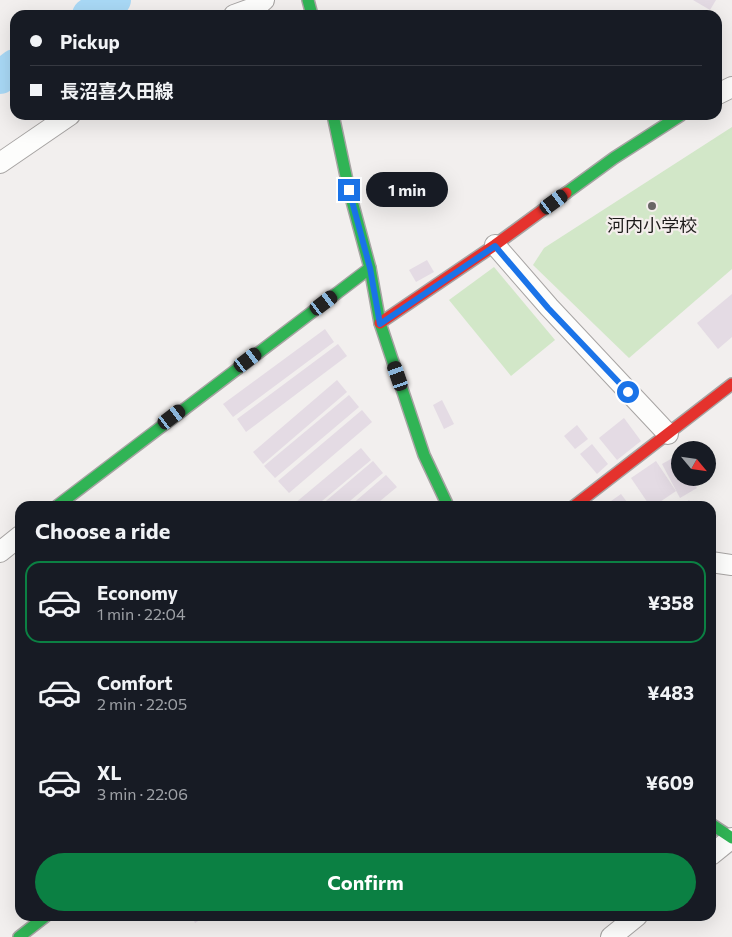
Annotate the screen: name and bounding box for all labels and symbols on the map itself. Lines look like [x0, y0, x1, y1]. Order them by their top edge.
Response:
callout: 1 min [366, 172, 449, 208]
route end [338, 179, 360, 201]
car [537, 187, 570, 217]
marker: 河内小学校 [646, 200, 658, 212]
place label: 河内小学校 [607, 214, 697, 236]
car [307, 288, 340, 318]
car [231, 345, 264, 375]
car [386, 359, 409, 393]
route start [617, 381, 639, 403]
car [155, 402, 188, 432]
north arrow [671, 441, 716, 486]

